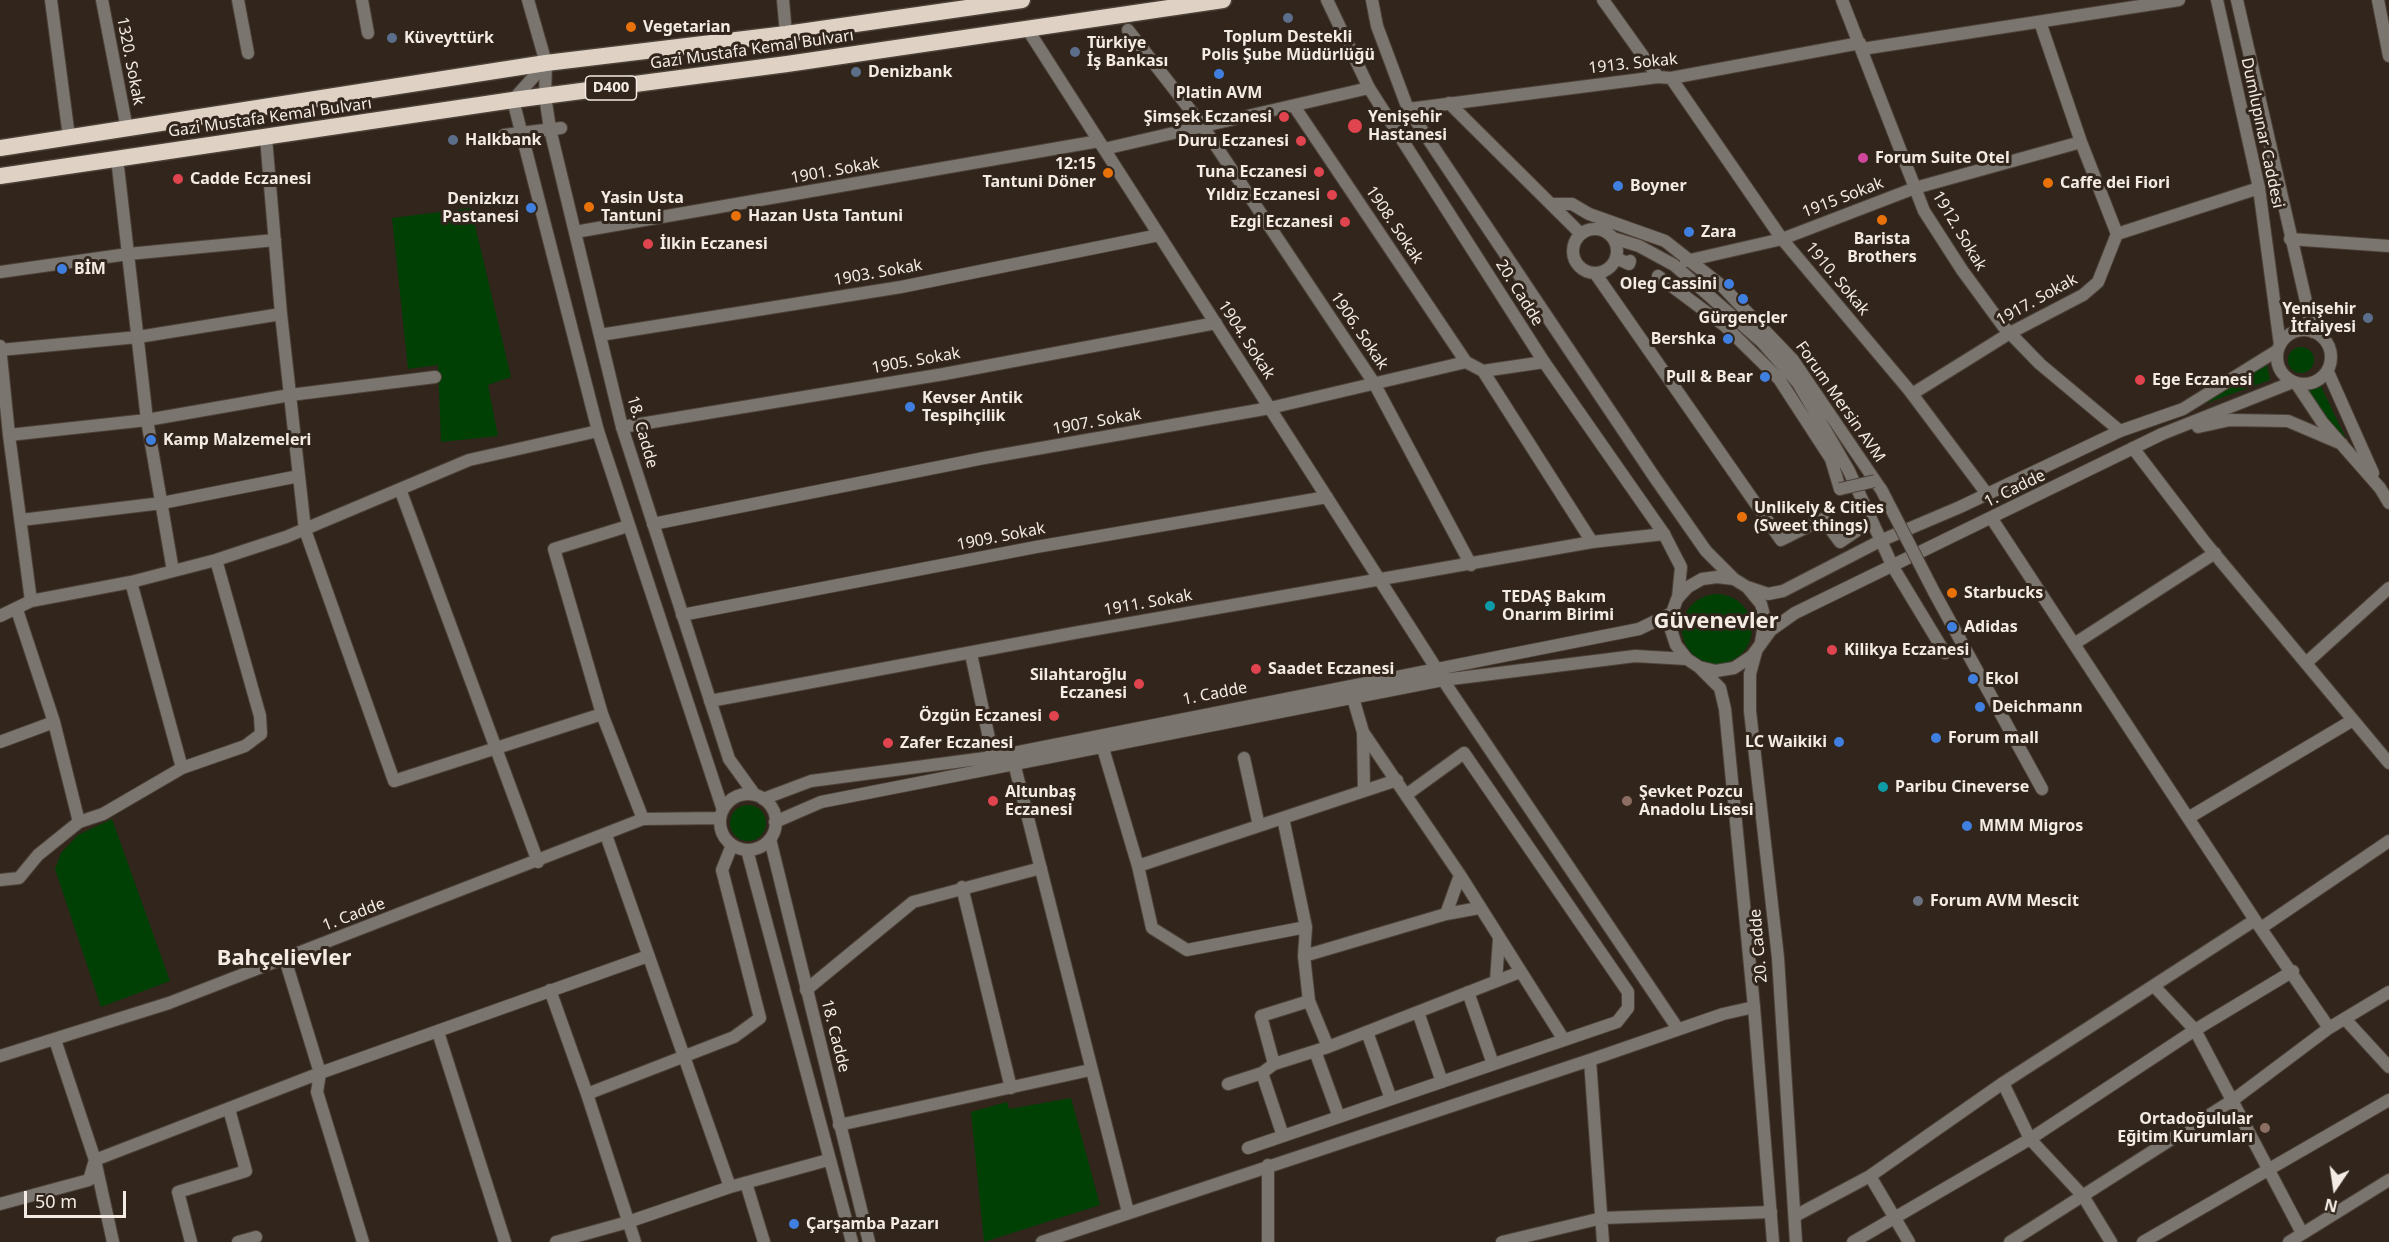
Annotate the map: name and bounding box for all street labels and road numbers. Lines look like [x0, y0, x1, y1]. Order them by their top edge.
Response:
street label: 1320. Sokak [112, 15, 148, 107]
street label: Gazi Mustafa Kemal Bulvarı [649, 26, 855, 74]
street label: 1913. Sokak [1587, 50, 1679, 78]
street label: Dumlupınar Caddesi [2237, 56, 2287, 210]
road number: D400 [586, 76, 636, 100]
street label: Gazi Mustafa Kemal Bulvarı [167, 94, 373, 142]
street label: 1901. Sokak [789, 154, 881, 188]
street label: 1915 Sokak [1800, 174, 1886, 222]
street label: 1908. Sokak [1361, 182, 1427, 268]
street label: 1912. Sokak [1928, 188, 1990, 274]
street label: 1910. Sokak [1801, 239, 1873, 319]
street label: 1903. Sokak [832, 256, 924, 290]
street label: 20. Cadde [1491, 256, 1547, 330]
street label: 1917. Sokak [1993, 270, 2081, 330]
street label: 1906. Sokak [1326, 288, 1392, 374]
street label: 1904. Sokak [1214, 297, 1278, 383]
street label: Forum Mersin AVM [1791, 338, 1889, 466]
street label: 1905. Sokak [870, 344, 962, 378]
street label: 18. Cadde [622, 394, 662, 470]
street label: 1907. Sokak [1051, 405, 1143, 439]
street label: 1. Cadde [1981, 466, 2049, 512]
street label: 1909. Sokak [955, 519, 1047, 555]
street label: 1911. Sokak [1102, 586, 1194, 620]
street label: 1. Cadde [1181, 678, 1249, 710]
street label: 1. Cadde [320, 894, 388, 936]
street label: 20. Cadde [1746, 908, 1772, 984]
street label: 18. Cadde [817, 998, 853, 1074]

